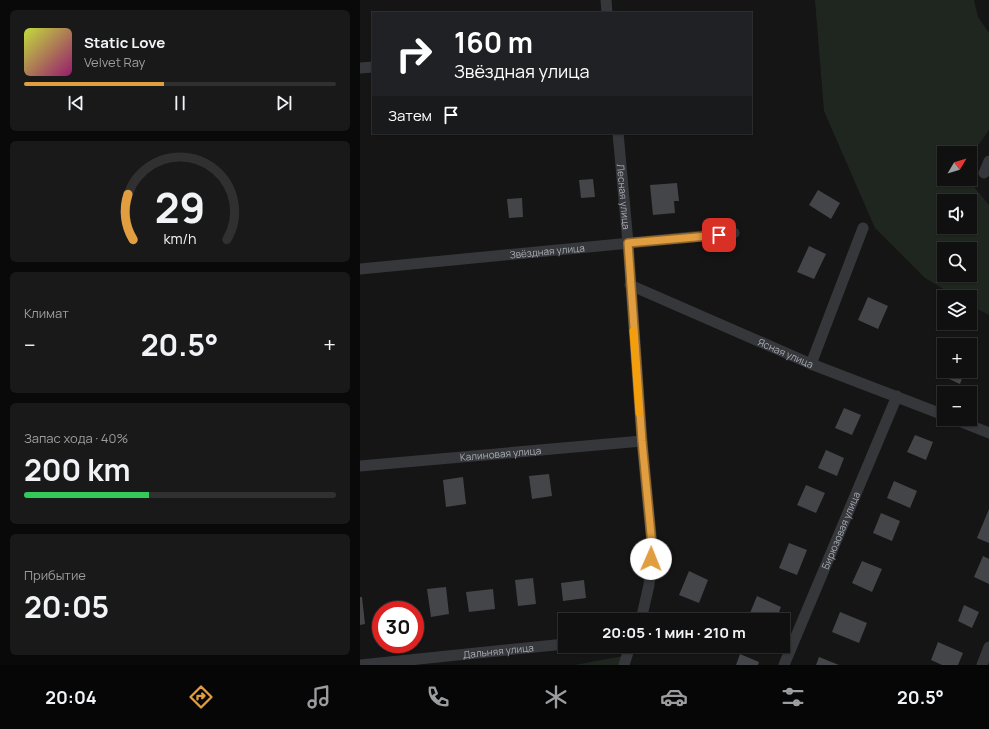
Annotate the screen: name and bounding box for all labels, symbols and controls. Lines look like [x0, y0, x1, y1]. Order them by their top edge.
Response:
text: 160 m [454, 23, 533, 61]
icon: right [388, 28, 440, 80]
text: Static Love [84, 32, 165, 53]
text: Velvet Ray [84, 53, 145, 71]
text: Звёздная улица [454, 59, 589, 83]
icon: previous [65, 92, 87, 114]
icon: pause [169, 92, 191, 114]
icon: next [273, 92, 295, 114]
icon: arrive [440, 104, 462, 126]
text: Затем [388, 105, 432, 126]
north arrow [937, 146, 977, 186]
map controls [937, 146, 977, 426]
street label: Лесная улица [614, 163, 634, 230]
text: 29 [155, 178, 205, 234]
button: sound [937, 194, 977, 234]
pin [702, 218, 736, 252]
icon: arrive [708, 224, 730, 246]
text: km/h [163, 228, 197, 247]
street label: Звёздная улица [509, 240, 585, 262]
button: search [937, 242, 977, 282]
button: layers [937, 290, 977, 330]
text: Климат [24, 304, 69, 322]
text: 20.5° [141, 324, 219, 365]
text: − [24, 330, 36, 360]
text: + [323, 330, 336, 360]
street label: Ясная улица [756, 335, 816, 371]
button: + [937, 338, 977, 378]
button: − [937, 386, 977, 426]
text: Запас хода · 40% [24, 429, 128, 447]
street label: Калиновая улица [459, 443, 542, 464]
text: 200 km [24, 449, 130, 490]
street label: Бирюзовая улица [818, 489, 863, 571]
position arrow [630, 538, 672, 580]
text: Прибытие [24, 566, 86, 584]
text: 20:05 [24, 586, 109, 627]
speed limit sign: 30 [372, 601, 424, 653]
text: 20:05 · 1 мин · 210 m [602, 622, 746, 643]
street label: Дальняя улица [462, 640, 534, 661]
icon: directions [187, 683, 215, 711]
icon: music [305, 683, 333, 711]
icon: phone [424, 683, 452, 711]
icon: climate [542, 683, 570, 711]
icon: car [660, 683, 688, 711]
icon: filters [779, 683, 807, 711]
text: 20:04 [45, 685, 97, 709]
text: 20.5° [897, 685, 944, 709]

